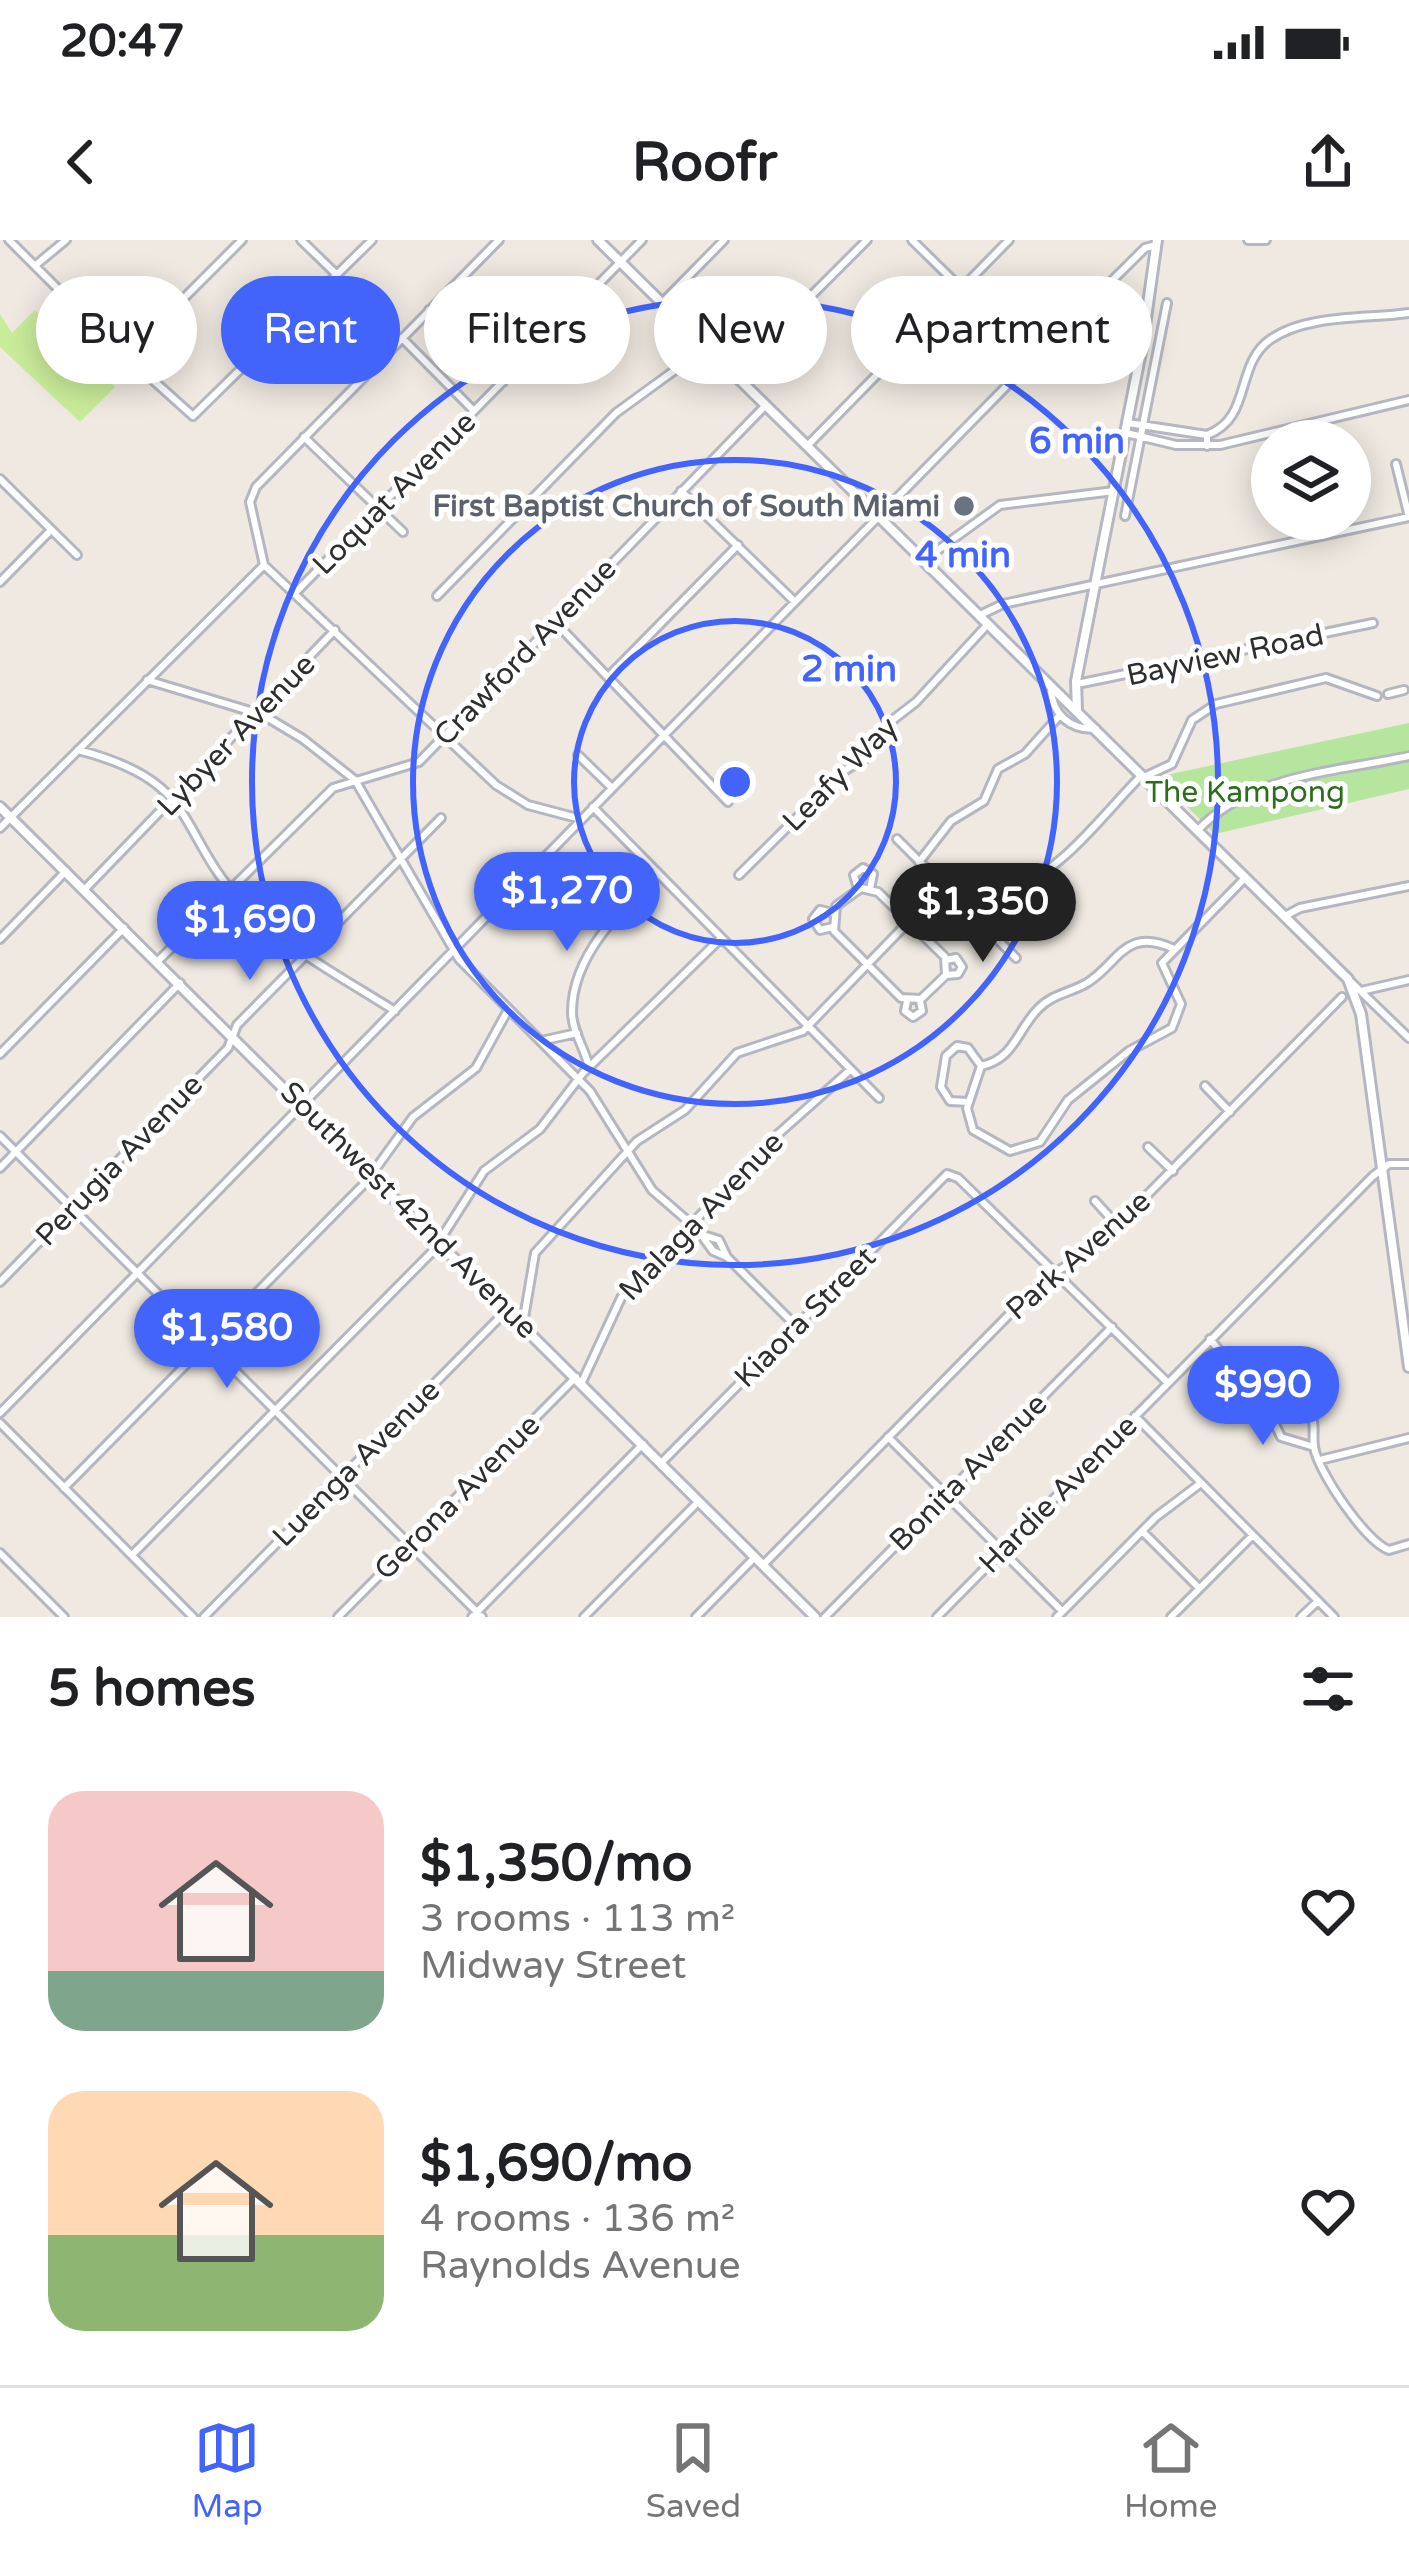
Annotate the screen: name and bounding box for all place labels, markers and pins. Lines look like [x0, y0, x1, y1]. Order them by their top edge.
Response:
place label: First Baptist Church of South Miami [432, 488, 940, 525]
marker: First Baptist Church of South Miami [951, 493, 977, 519]
centre of rings [714, 761, 756, 803]
pin: $1,270 [469, 852, 665, 954]
pin: $1,350 [885, 863, 1081, 965]
pin: $1,690 [152, 881, 348, 983]
pin: $1,580 [129, 1289, 325, 1391]
pin: $990 [1192, 1346, 1334, 1448]

